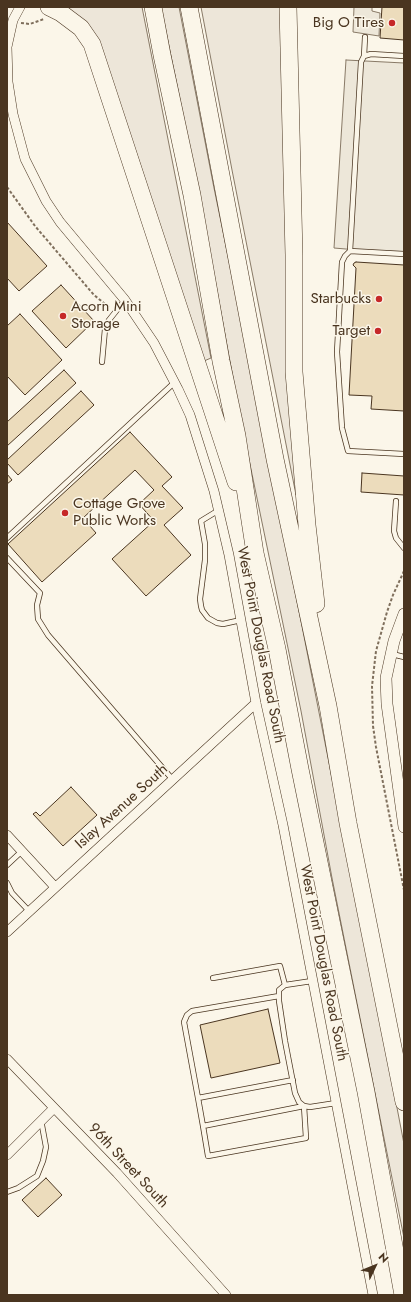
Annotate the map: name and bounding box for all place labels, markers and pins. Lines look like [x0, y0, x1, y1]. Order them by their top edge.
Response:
place label: Big O Tires [313, 14, 384, 32]
marker: Big O Tires [387, 18, 397, 28]
place label: Starbucks [311, 290, 371, 308]
marker: Starbucks [374, 294, 384, 304]
place label: Acorn Mini Storage [71, 298, 142, 333]
marker: Acorn Mini Storage [58, 311, 68, 321]
place label: Target [333, 322, 370, 340]
marker: Target [373, 326, 383, 336]
place label: Cottage Grove Public Works [73, 495, 165, 530]
marker: Cottage Grove Public Works [60, 508, 70, 518]

